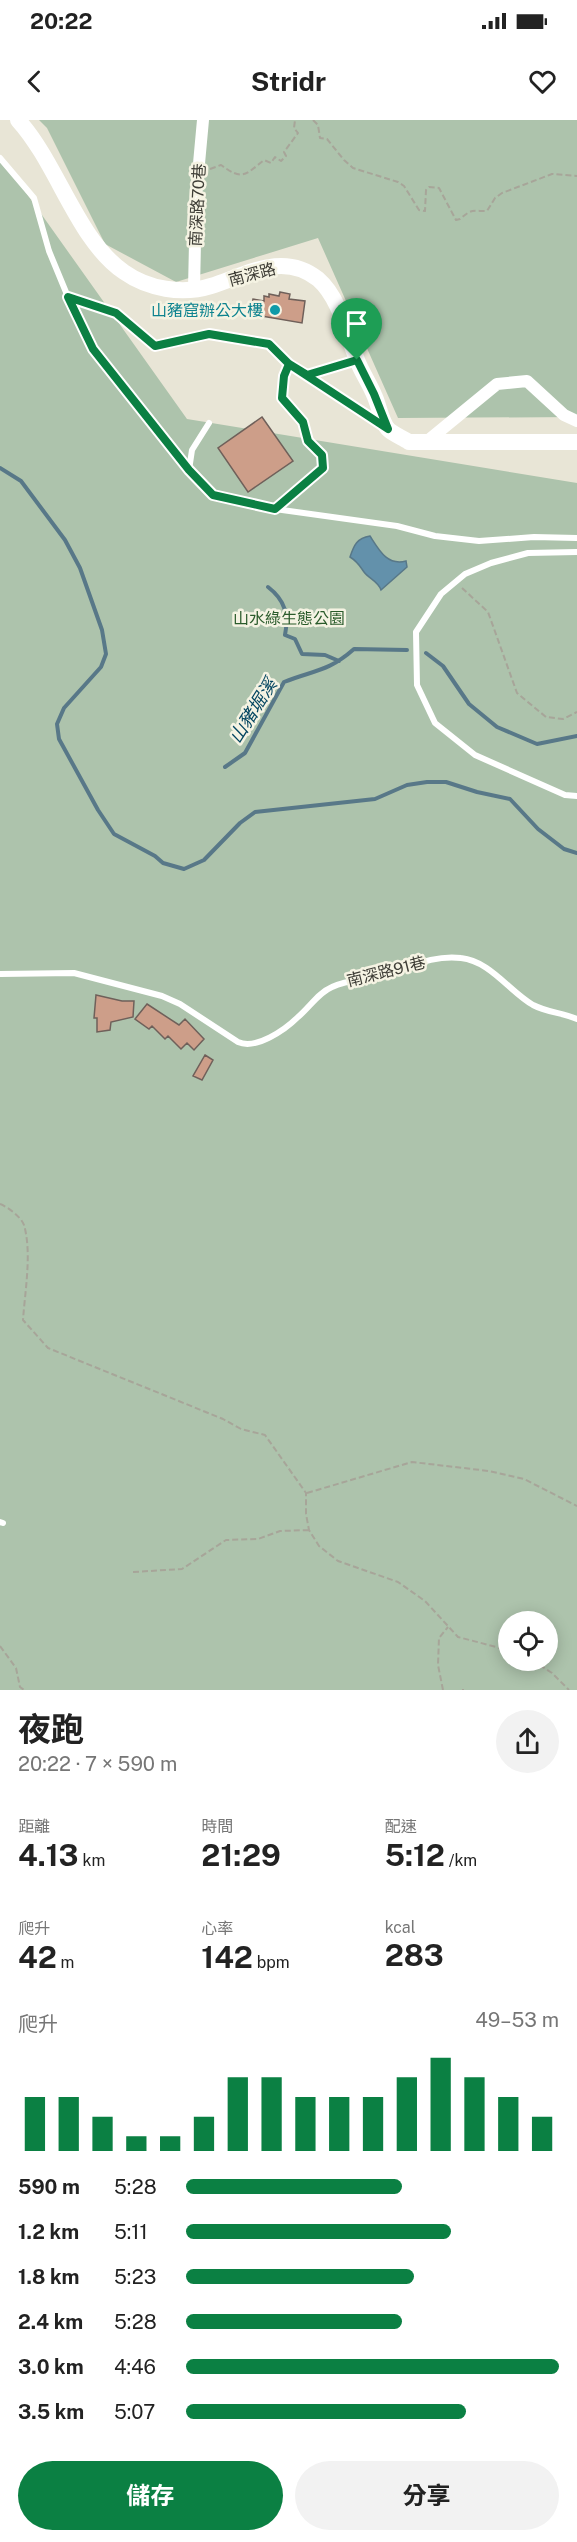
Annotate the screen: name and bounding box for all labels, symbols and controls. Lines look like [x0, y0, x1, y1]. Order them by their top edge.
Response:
text: 20:22 [30, 8, 92, 34]
icon: back [18, 65, 51, 98]
text: Stridr [251, 65, 326, 97]
icon: heart [526, 65, 559, 98]
street label: 南深路70巷 [186, 163, 209, 247]
street label: 南深路 [226, 259, 278, 290]
pin [331, 298, 382, 360]
place label: 山豬窟辦公大樓 [151, 301, 263, 320]
marker: 山豬窟辦公大樓 [268, 303, 282, 317]
icon: arrive [340, 307, 373, 340]
park label: 山水綠生態公園 [233, 609, 345, 628]
water label: 山豬堀溪 [225, 672, 282, 747]
street label: 南深路91巷 [345, 953, 427, 990]
map controls [498, 1611, 558, 1671]
button: locate [498, 1611, 558, 1671]
text: 夜跑 [18, 1710, 84, 1748]
button: share [496, 1710, 559, 1773]
text: 20:22 · 7 × 590 m [18, 1752, 177, 1776]
text: 距離 [18, 1817, 50, 1836]
text: 時間 [201, 1817, 233, 1836]
text: 配速 [385, 1817, 417, 1836]
text: 4.13 [18, 1837, 79, 1873]
text: 21:29 [201, 1837, 281, 1873]
text: 5:12 [385, 1837, 445, 1873]
text: km [79, 1851, 105, 1870]
text: /km [445, 1851, 477, 1870]
text: kcal [385, 1918, 416, 1937]
text: 爬升 [18, 1919, 50, 1938]
text: 心率 [201, 1919, 233, 1938]
text: 283 [385, 1937, 444, 1973]
text: 42 [18, 1939, 57, 1975]
text: 142 [201, 1939, 253, 1975]
text: m [57, 1953, 74, 1972]
text: bpm [253, 1953, 290, 1972]
text: 49–53 m [475, 2008, 559, 2032]
text: 爬升 [18, 2012, 58, 2036]
text: 590 m [18, 2175, 80, 2199]
text: 5:28 [114, 2175, 157, 2199]
text: 1.2 km [18, 2220, 79, 2244]
text: 5:11 [114, 2220, 148, 2244]
text: 1.8 km [18, 2265, 79, 2289]
text: 5:23 [114, 2265, 156, 2289]
text: 2.4 km [18, 2310, 83, 2334]
text: 5:28 [114, 2310, 157, 2334]
text: 3.0 km [18, 2355, 84, 2379]
text: 4:46 [114, 2355, 156, 2379]
text: 3.5 km [18, 2400, 84, 2424]
text: 5:07 [114, 2400, 155, 2424]
button: 儲存 [18, 2461, 283, 2530]
button: 分享 [295, 2461, 559, 2530]

